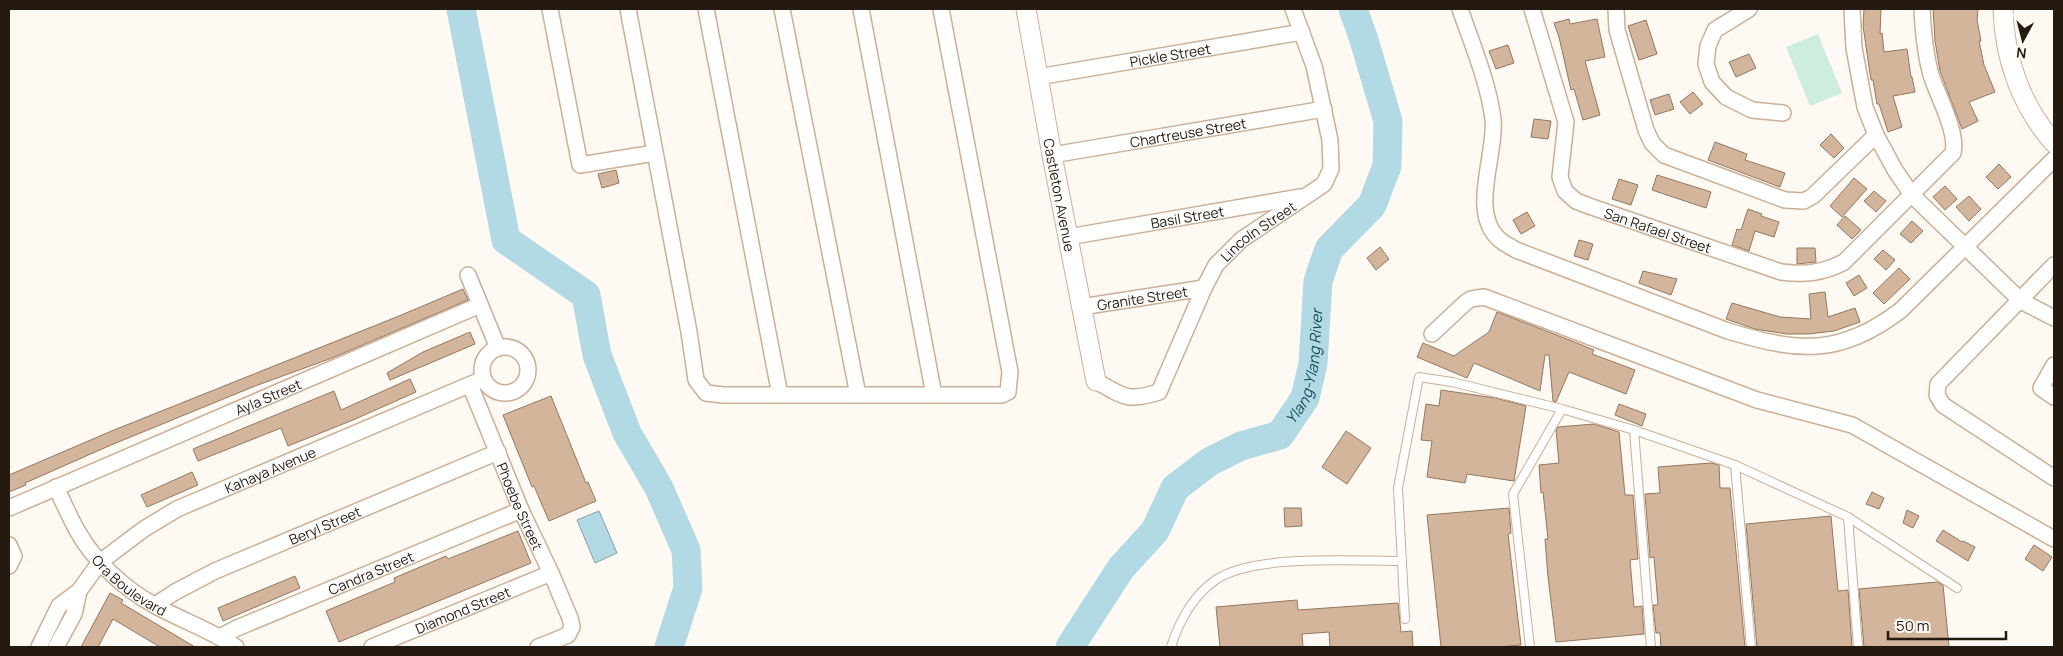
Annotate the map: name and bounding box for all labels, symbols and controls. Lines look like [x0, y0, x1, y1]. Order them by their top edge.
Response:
north arrow [1998, 15, 2048, 65]
street label: Pickle Street [1128, 38, 1212, 71]
text: N [2015, 43, 2028, 63]
street label: Chartreuse Street [1128, 113, 1248, 151]
street label: Castleton Avenue [1040, 137, 1080, 253]
street label: Lincoln Street [1216, 196, 1300, 265]
street label: Basil Street [1149, 201, 1226, 232]
street label: San Rafael Street [1602, 203, 1715, 257]
street label: Granite Street [1096, 281, 1189, 314]
water label: Ylang-Ylang River [1280, 306, 1327, 428]
street label: Ayla Street [232, 374, 305, 419]
street label: Kahaya Avenue [221, 442, 319, 497]
street label: Phoebe Street [493, 459, 548, 553]
street label: Beryl Street [286, 501, 364, 548]
street label: Candra Street [325, 546, 417, 599]
street label: Ora Boulevard [88, 550, 170, 620]
street label: Diamond Street [412, 581, 513, 638]
scale bar [1888, 608, 2006, 640]
text: 50 m [1896, 615, 1930, 636]

